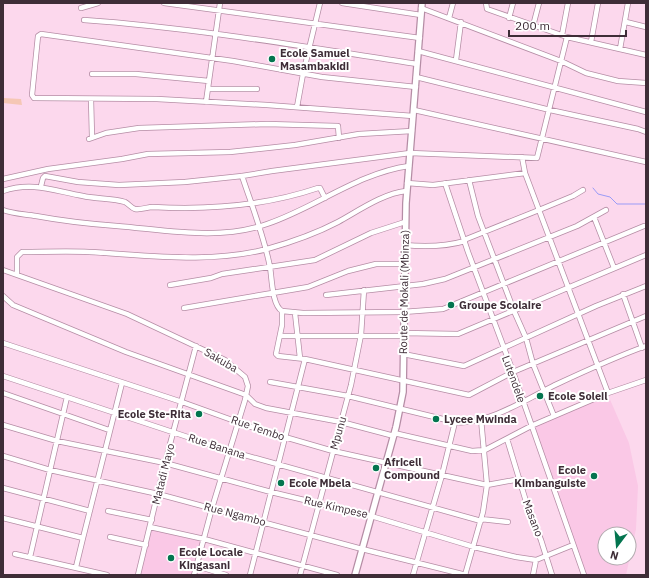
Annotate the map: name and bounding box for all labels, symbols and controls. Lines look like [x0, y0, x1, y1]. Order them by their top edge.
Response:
scale bar [509, 12, 626, 38]
text: 200 m [515, 18, 550, 33]
place label: Ecole Samuel Masambakidi [280, 46, 350, 73]
marker: Ecole Samuel Masambakidi [267, 54, 277, 64]
street label: Route de Mokali (Mbinza) [396, 230, 412, 354]
place label: Groupe Scolaire [459, 298, 542, 312]
marker: Groupe Scolaire [446, 300, 456, 310]
street label: Sakuba [202, 345, 240, 375]
street label: Lutendele [499, 353, 529, 405]
place label: Ecole Soleil [548, 389, 608, 403]
marker: Ecole Soleil [535, 391, 545, 401]
place label: Ecole Ste-Rita [118, 407, 191, 421]
marker: Ecole Ste-Rita [194, 409, 204, 419]
street label: Rue Tembo [229, 412, 287, 444]
place label: Lycee Mwinda [444, 412, 517, 426]
marker: Lycee Mwinda [431, 414, 441, 424]
street label: Mpunu [327, 415, 349, 451]
street label: Rue Banana [187, 430, 247, 462]
street label: Matadi Mayo [149, 442, 177, 506]
place label: Africell Compound [384, 455, 440, 482]
marker: Africell Compound [371, 463, 381, 473]
place label: Ecole Kimbanguiste [514, 463, 586, 490]
marker: Ecole Kimbanguiste [589, 471, 599, 481]
place label: Ecole Mbela [289, 476, 351, 490]
marker: Ecole Mbela [276, 478, 286, 488]
street label: Rue Kimpese [303, 493, 369, 521]
street label: Masano [520, 498, 546, 538]
street label: Rue Ngambo [203, 499, 267, 529]
north arrow [597, 526, 637, 566]
place label: Ecole Locale Kingasani [179, 545, 243, 572]
text: N [608, 548, 620, 563]
marker: Ecole Locale Kingasani [166, 553, 176, 563]

